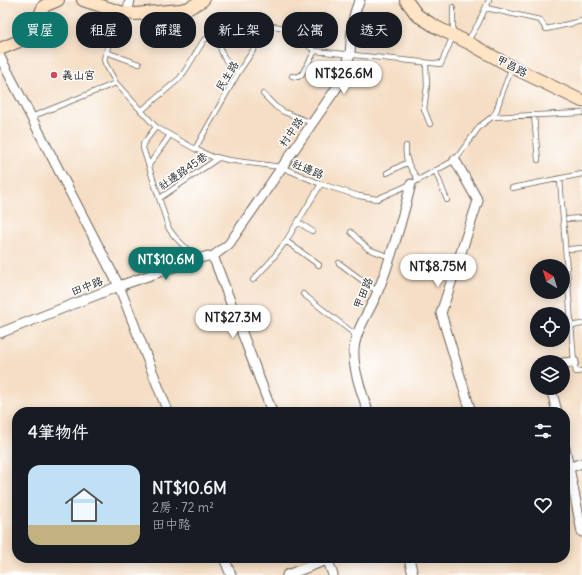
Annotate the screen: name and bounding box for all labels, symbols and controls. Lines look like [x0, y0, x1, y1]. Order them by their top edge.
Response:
chip: 買屋 [12, 12, 68, 48]
chip: 租屋 [76, 12, 132, 48]
chip: 篩選 [140, 12, 196, 48]
chip: 新上架 [204, 12, 274, 48]
chip: 公寓 [282, 12, 338, 48]
chip: 透天 [346, 12, 402, 48]
street label: 甲昌路 [494, 52, 530, 80]
street label: 民生路 [212, 58, 242, 94]
pin: NT$26.6M [303, 61, 385, 95]
text: NT$26.6M [315, 65, 373, 82]
place label: 義山宮 [62, 68, 95, 82]
marker: 義山宮 [49, 70, 59, 80]
street label: 村中路 [276, 114, 306, 150]
street label: 社邊路45巷 [156, 149, 210, 193]
street label: 社邊路 [290, 156, 326, 182]
pin: NT$10.6M [125, 247, 207, 281]
text: NT$10.6M [137, 251, 195, 268]
pin: NT$8.75M [397, 254, 479, 288]
text: NT$8.75M [409, 258, 467, 275]
north arrow [530, 259, 570, 299]
map controls [530, 259, 570, 395]
street label: 田中路 [69, 274, 105, 298]
street label: 甲田路 [350, 275, 376, 311]
pin: NT$27.3M [192, 305, 274, 339]
button: locate [530, 307, 570, 347]
text: NT$27.3M [204, 309, 262, 326]
button: layers [530, 355, 570, 395]
icon: filters [532, 420, 554, 442]
text: 4筆物件 [28, 421, 89, 443]
text: NT$10.6M [152, 477, 227, 499]
icon: home [60, 481, 108, 529]
icon: heart [532, 494, 554, 516]
text: 2房 · 72 m² [152, 499, 214, 516]
text: 田中路 [152, 516, 191, 533]

